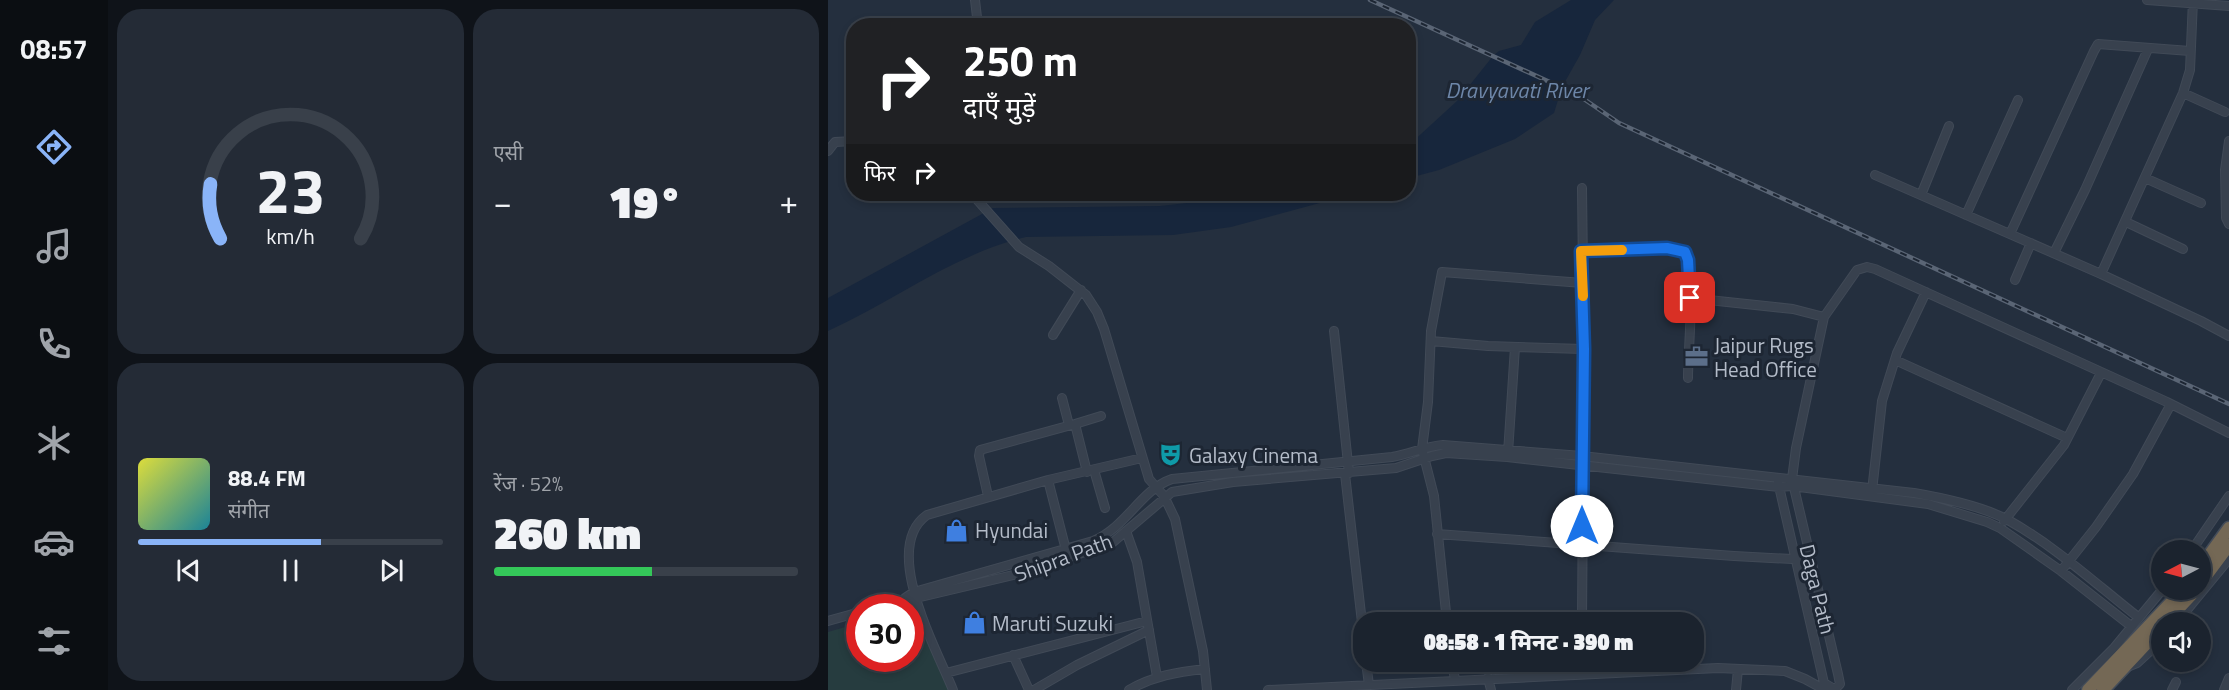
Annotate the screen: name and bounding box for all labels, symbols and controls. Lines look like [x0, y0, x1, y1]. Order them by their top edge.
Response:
text: 08:57 [20, 28, 88, 69]
text: 250 m [963, 28, 1078, 92]
icon: right [864, 42, 942, 120]
water label: Dravyavati River [1446, 73, 1591, 107]
text: दाएँ मुड़ें [963, 86, 1036, 127]
icon: directions [33, 126, 75, 168]
text: एसी [494, 137, 523, 168]
text: 23 [255, 142, 325, 237]
text: फिर [864, 156, 896, 190]
icon: right [908, 156, 941, 189]
text: 19° [609, 167, 683, 235]
text: − [494, 177, 512, 227]
text: + [780, 177, 798, 227]
text: km/h [266, 220, 315, 252]
icon: music [33, 225, 75, 267]
pin [1664, 272, 1715, 323]
icon: arrive [1673, 281, 1706, 314]
icon: phone [33, 323, 75, 365]
place label: Jaipur Rugs Head Office [1714, 329, 1817, 385]
office icon: Jaipur Rugs Head Office [1683, 344, 1709, 370]
icon: climate [33, 422, 75, 464]
place label: Galaxy Cinema [1189, 439, 1319, 471]
theatre icon: Galaxy Cinema [1158, 442, 1184, 468]
text: 88.4 FM [228, 461, 306, 495]
text: रेंज · 52% [494, 468, 563, 499]
position arrow [1550, 494, 1614, 558]
text: संगीत [228, 495, 269, 526]
text: 260 km [494, 498, 641, 566]
place label: Hyundai [975, 514, 1048, 546]
shop icon: Hyundai [944, 517, 970, 543]
icon: car [33, 521, 75, 563]
street label: Shipra Path [1009, 524, 1117, 590]
north arrow [2151, 540, 2211, 600]
map controls [2151, 540, 2211, 672]
street label: Daga Path [1791, 541, 1845, 637]
icon: previous [172, 554, 205, 587]
icon: pause [274, 554, 307, 587]
icon: next [375, 554, 408, 587]
speed limit sign: 30 [846, 594, 924, 672]
place label: Maruti Suzuki [992, 607, 1113, 639]
shop icon: Maruti Suzuki [961, 610, 987, 636]
button: sound [2151, 612, 2211, 672]
icon: filters [33, 620, 75, 662]
text: 08:58 · 1 मिनट · 390 m [1424, 625, 1633, 659]

